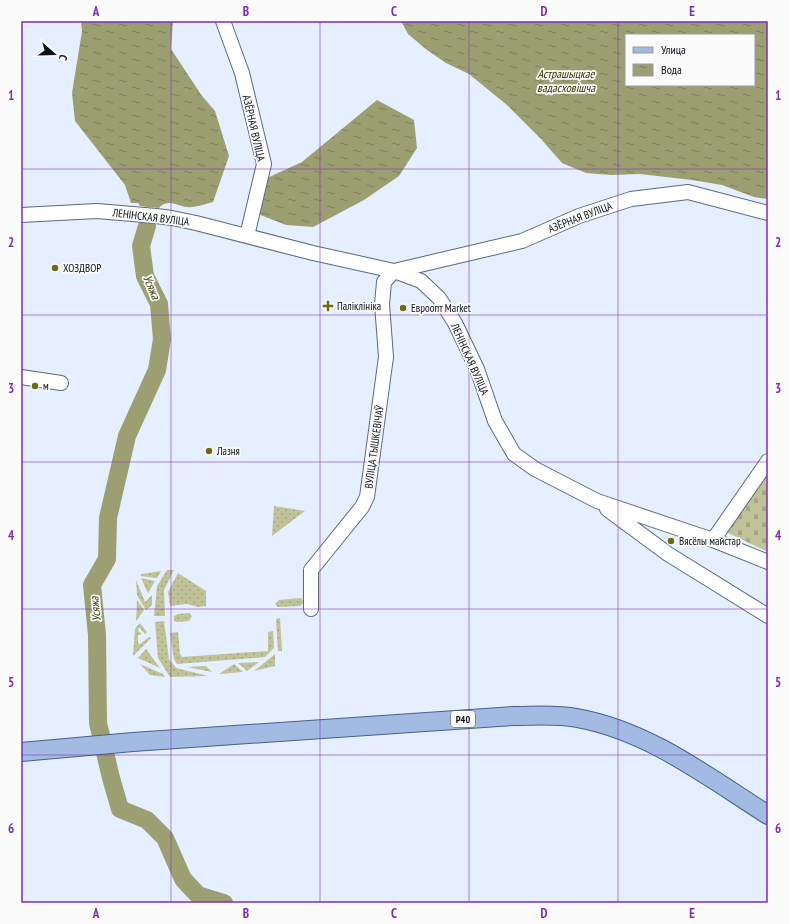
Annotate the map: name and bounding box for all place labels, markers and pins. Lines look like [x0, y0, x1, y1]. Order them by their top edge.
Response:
place label: ХОЗДВОР [63, 261, 101, 275]
marker: ХОЗДВОР [50, 263, 60, 273]
place label: Паліклініка [337, 299, 381, 313]
marker: Паліклініка [322, 300, 334, 312]
place label: Евроопт Market [411, 301, 471, 315]
marker: Евроопт Market [398, 303, 408, 313]
place label: м [43, 379, 49, 393]
marker: м [30, 381, 40, 391]
place label: Лазня [216, 444, 240, 458]
marker: Лазня [204, 446, 214, 456]
place label: Вясёлы майстар [679, 534, 741, 548]
marker: Вясёлы майстар [666, 536, 676, 546]

